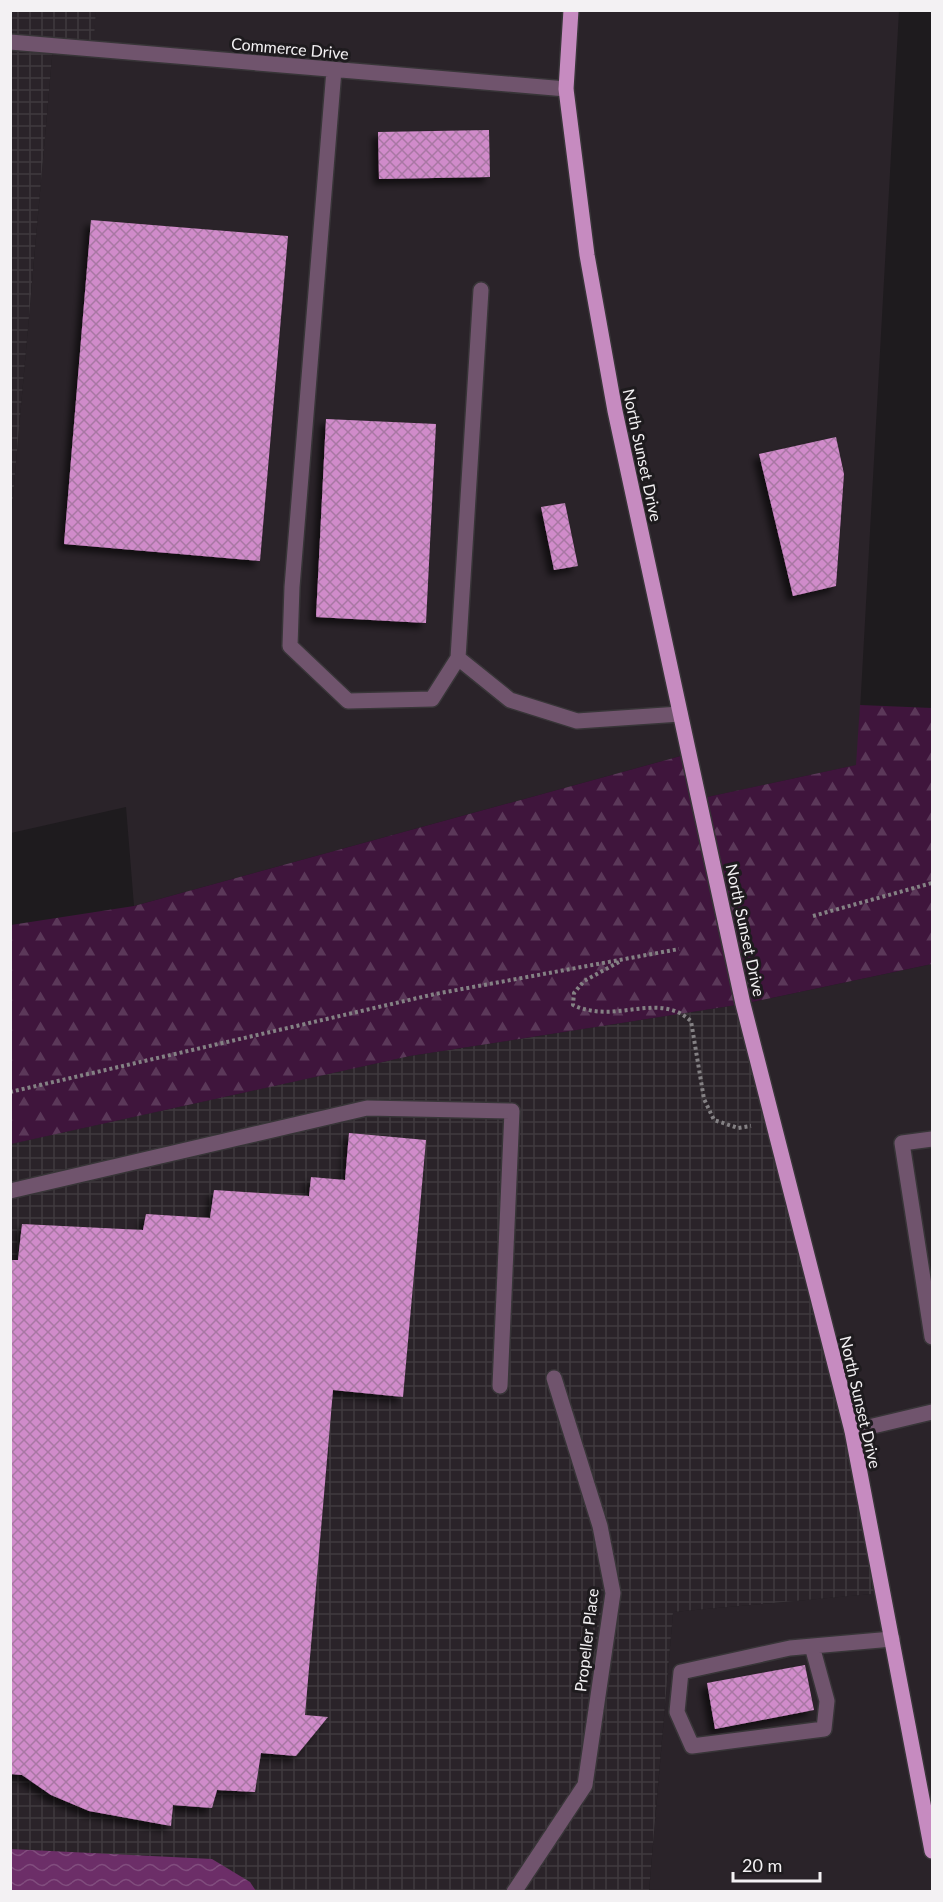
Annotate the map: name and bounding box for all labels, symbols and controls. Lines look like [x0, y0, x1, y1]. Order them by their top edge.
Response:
street label: Commerce Drive [230, 33, 350, 63]
street label: North Sunset Drive [620, 387, 666, 523]
street label: North Sunset Drive [723, 862, 769, 998]
street label: North Sunset Drive [837, 1334, 885, 1470]
street label: Propeller Place [570, 1587, 602, 1693]
scale bar [733, 1845, 820, 1883]
text: 20 m [742, 1854, 782, 1876]

